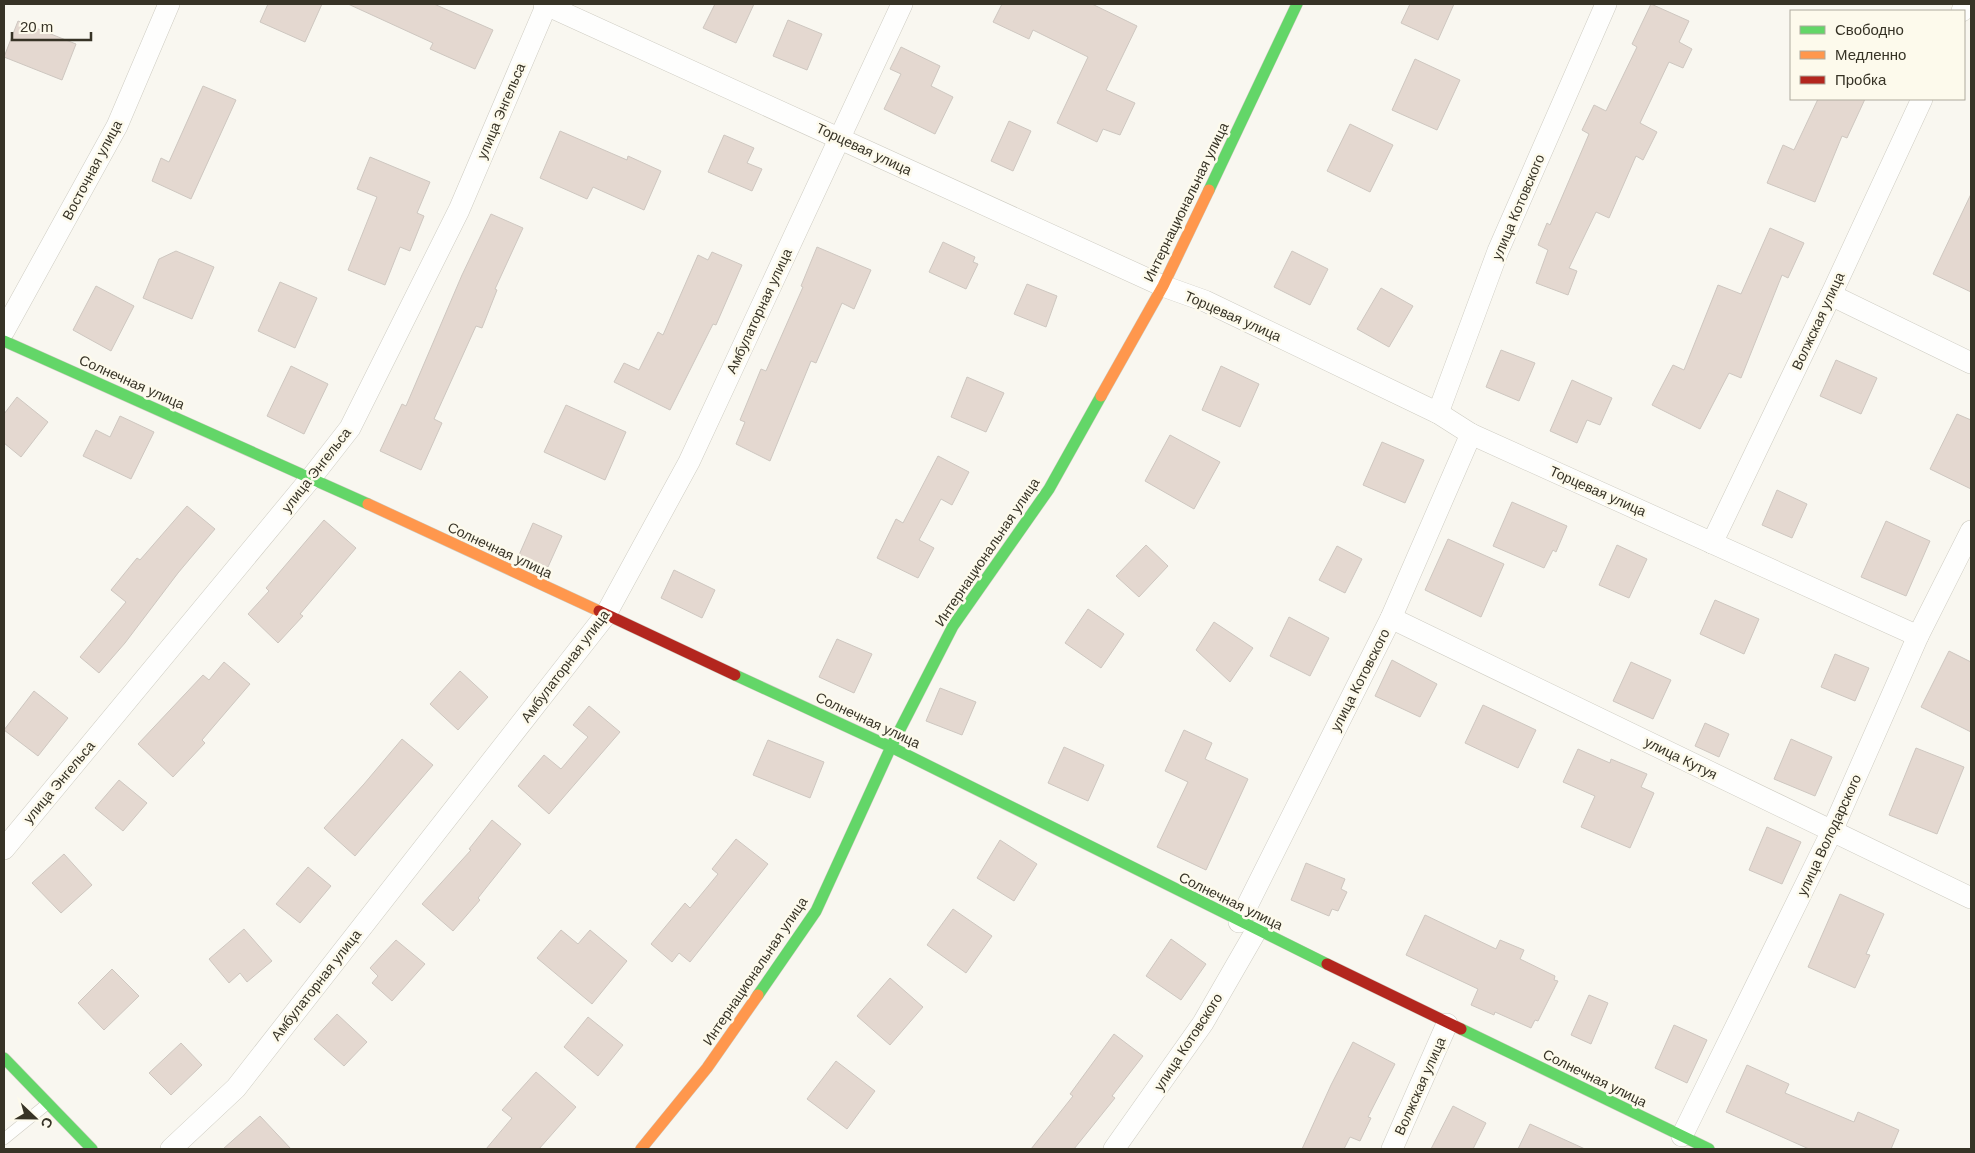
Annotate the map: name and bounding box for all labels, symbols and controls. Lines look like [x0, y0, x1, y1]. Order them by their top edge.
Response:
scale bar [12, 10, 91, 42]
legend [1790, 10, 1965, 100]
text: 20 m [20, 18, 53, 35]
text: Свободно [1835, 21, 1904, 38]
text: Медленно [1835, 46, 1906, 63]
street label: улица Энгельса [474, 60, 528, 161]
text: Пробка [1835, 71, 1887, 88]
street label: Восточная улица [59, 117, 125, 223]
street label: Торцевая улица [814, 120, 915, 178]
street label: Интернациональная улица [1140, 120, 1232, 284]
street label: улица Котовского [1489, 152, 1548, 262]
street label: Амбулаторная улица [723, 246, 795, 376]
street label: Волжская улица [1788, 270, 1848, 372]
street label: Торцевая улица [1182, 288, 1284, 344]
street label: Солнечная улица [77, 352, 187, 412]
street label: улица Энгельса [278, 425, 354, 515]
street label: Торцевая улица [1547, 463, 1649, 519]
street label: Интернациональная улица [931, 475, 1043, 629]
street label: Солнечная улица [445, 519, 555, 581]
street label: Амбулаторная улица [518, 607, 612, 725]
street label: улица Котовского [1327, 626, 1393, 734]
street label: Солнечная улица [813, 689, 923, 751]
street label: улица Кутуя [1642, 734, 1720, 782]
street label: улица Энгельса [20, 737, 98, 826]
street label: улица Володарского [1794, 771, 1864, 898]
street label: Солнечная улица [1176, 869, 1286, 933]
street label: Интернациональная улица [699, 894, 811, 1048]
street label: Амбулаторная улица [268, 926, 364, 1044]
street label: улица Котовского [1151, 990, 1226, 1094]
street label: Волжская улица [1391, 1034, 1449, 1137]
street label: Солнечная улица [1540, 1046, 1650, 1110]
north arrow [10, 1093, 60, 1143]
text: С [38, 1115, 56, 1131]

